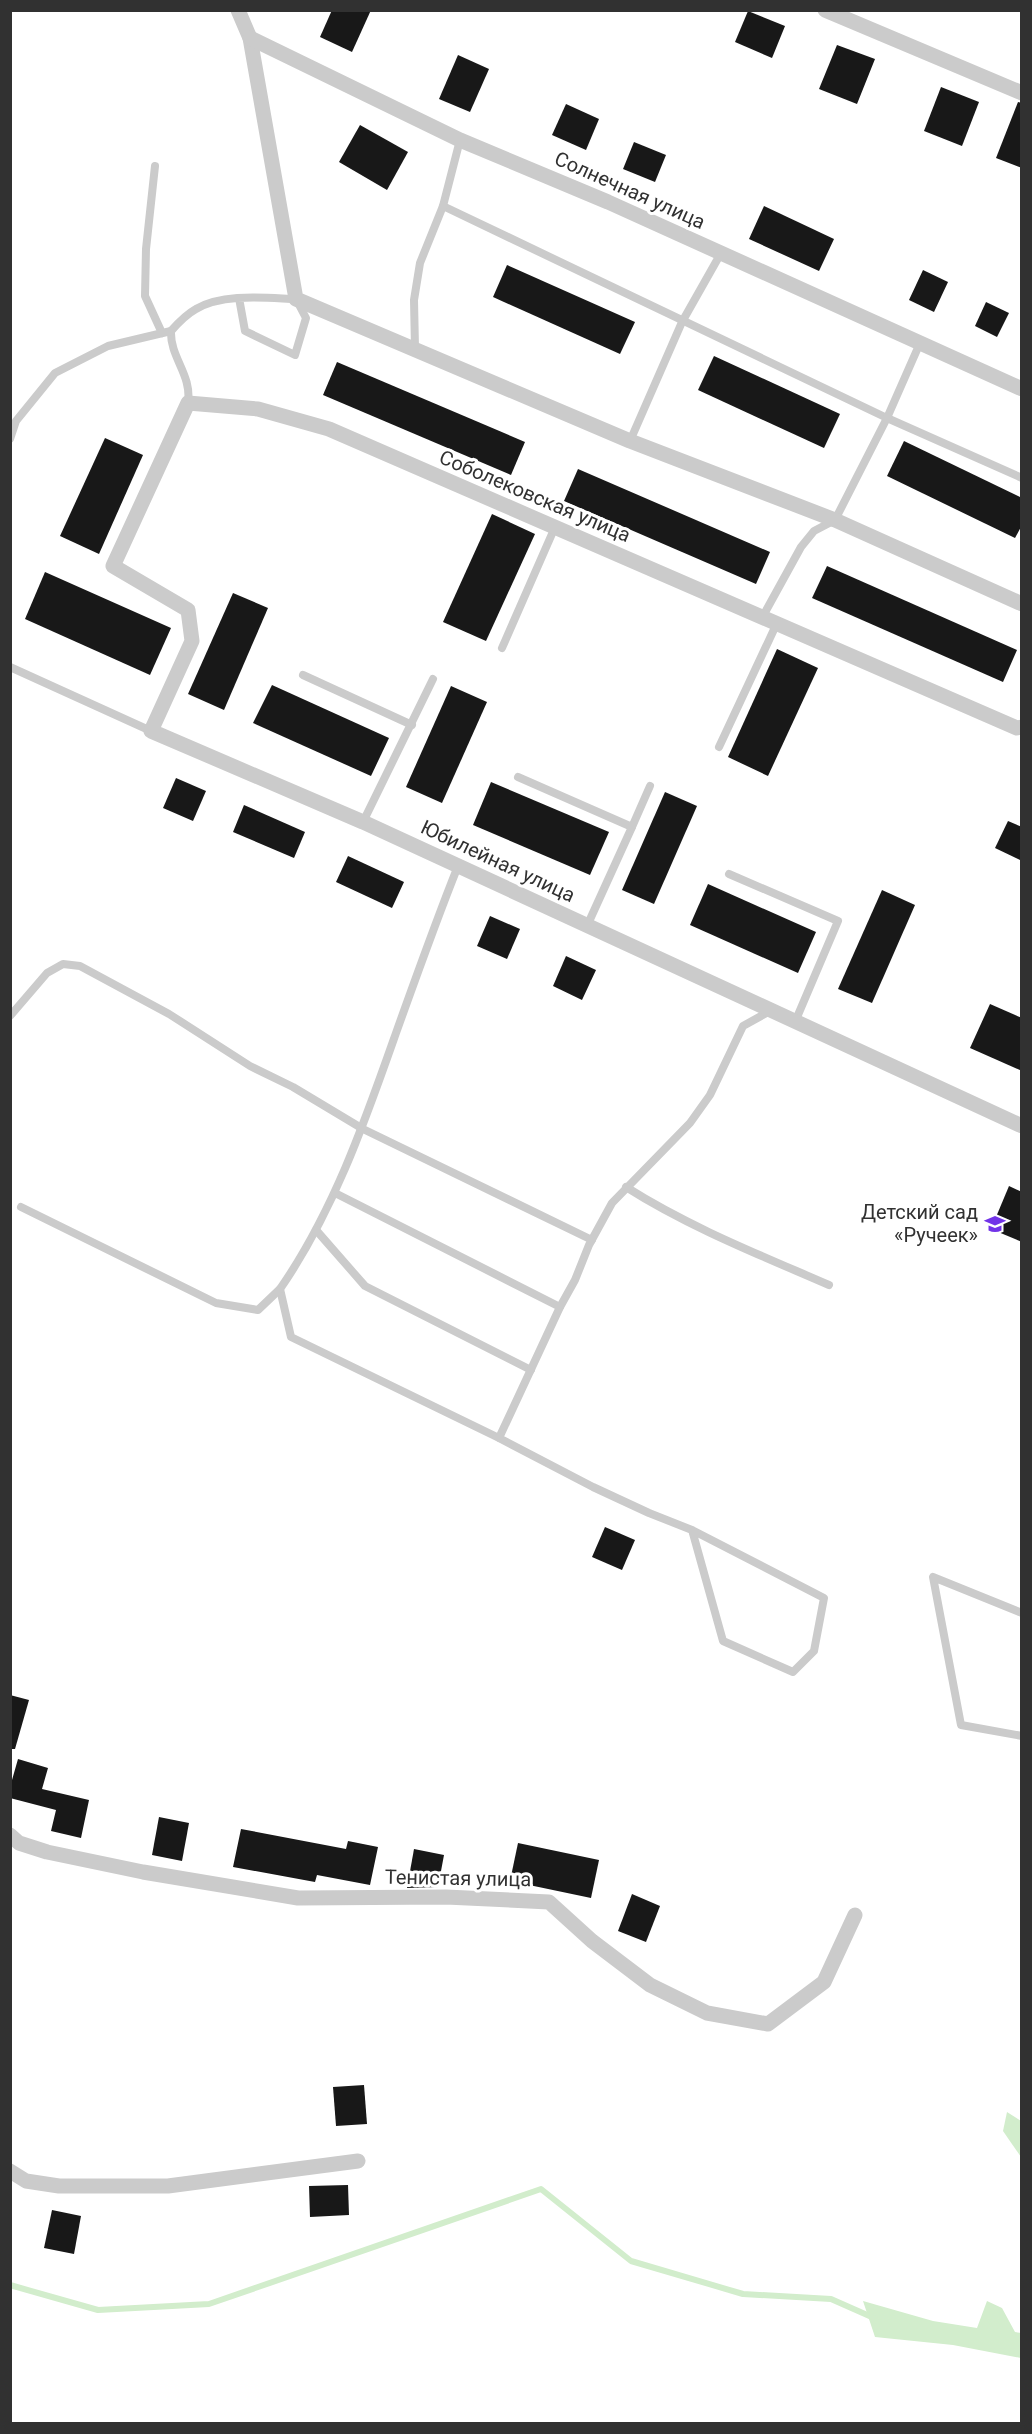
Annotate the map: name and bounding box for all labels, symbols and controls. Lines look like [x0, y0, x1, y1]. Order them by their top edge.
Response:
street label: Солнечная улица [551, 146, 709, 234]
street label: Соболековская улица [436, 445, 634, 547]
street label: Юбилейная улица [417, 815, 579, 907]
place label: Детский сад «Ручеек» [861, 1200, 978, 1247]
school or university icon: Детский сад «Ручеек» [983, 1212, 1007, 1236]
street label: Тенистая улица [385, 1865, 531, 1891]

